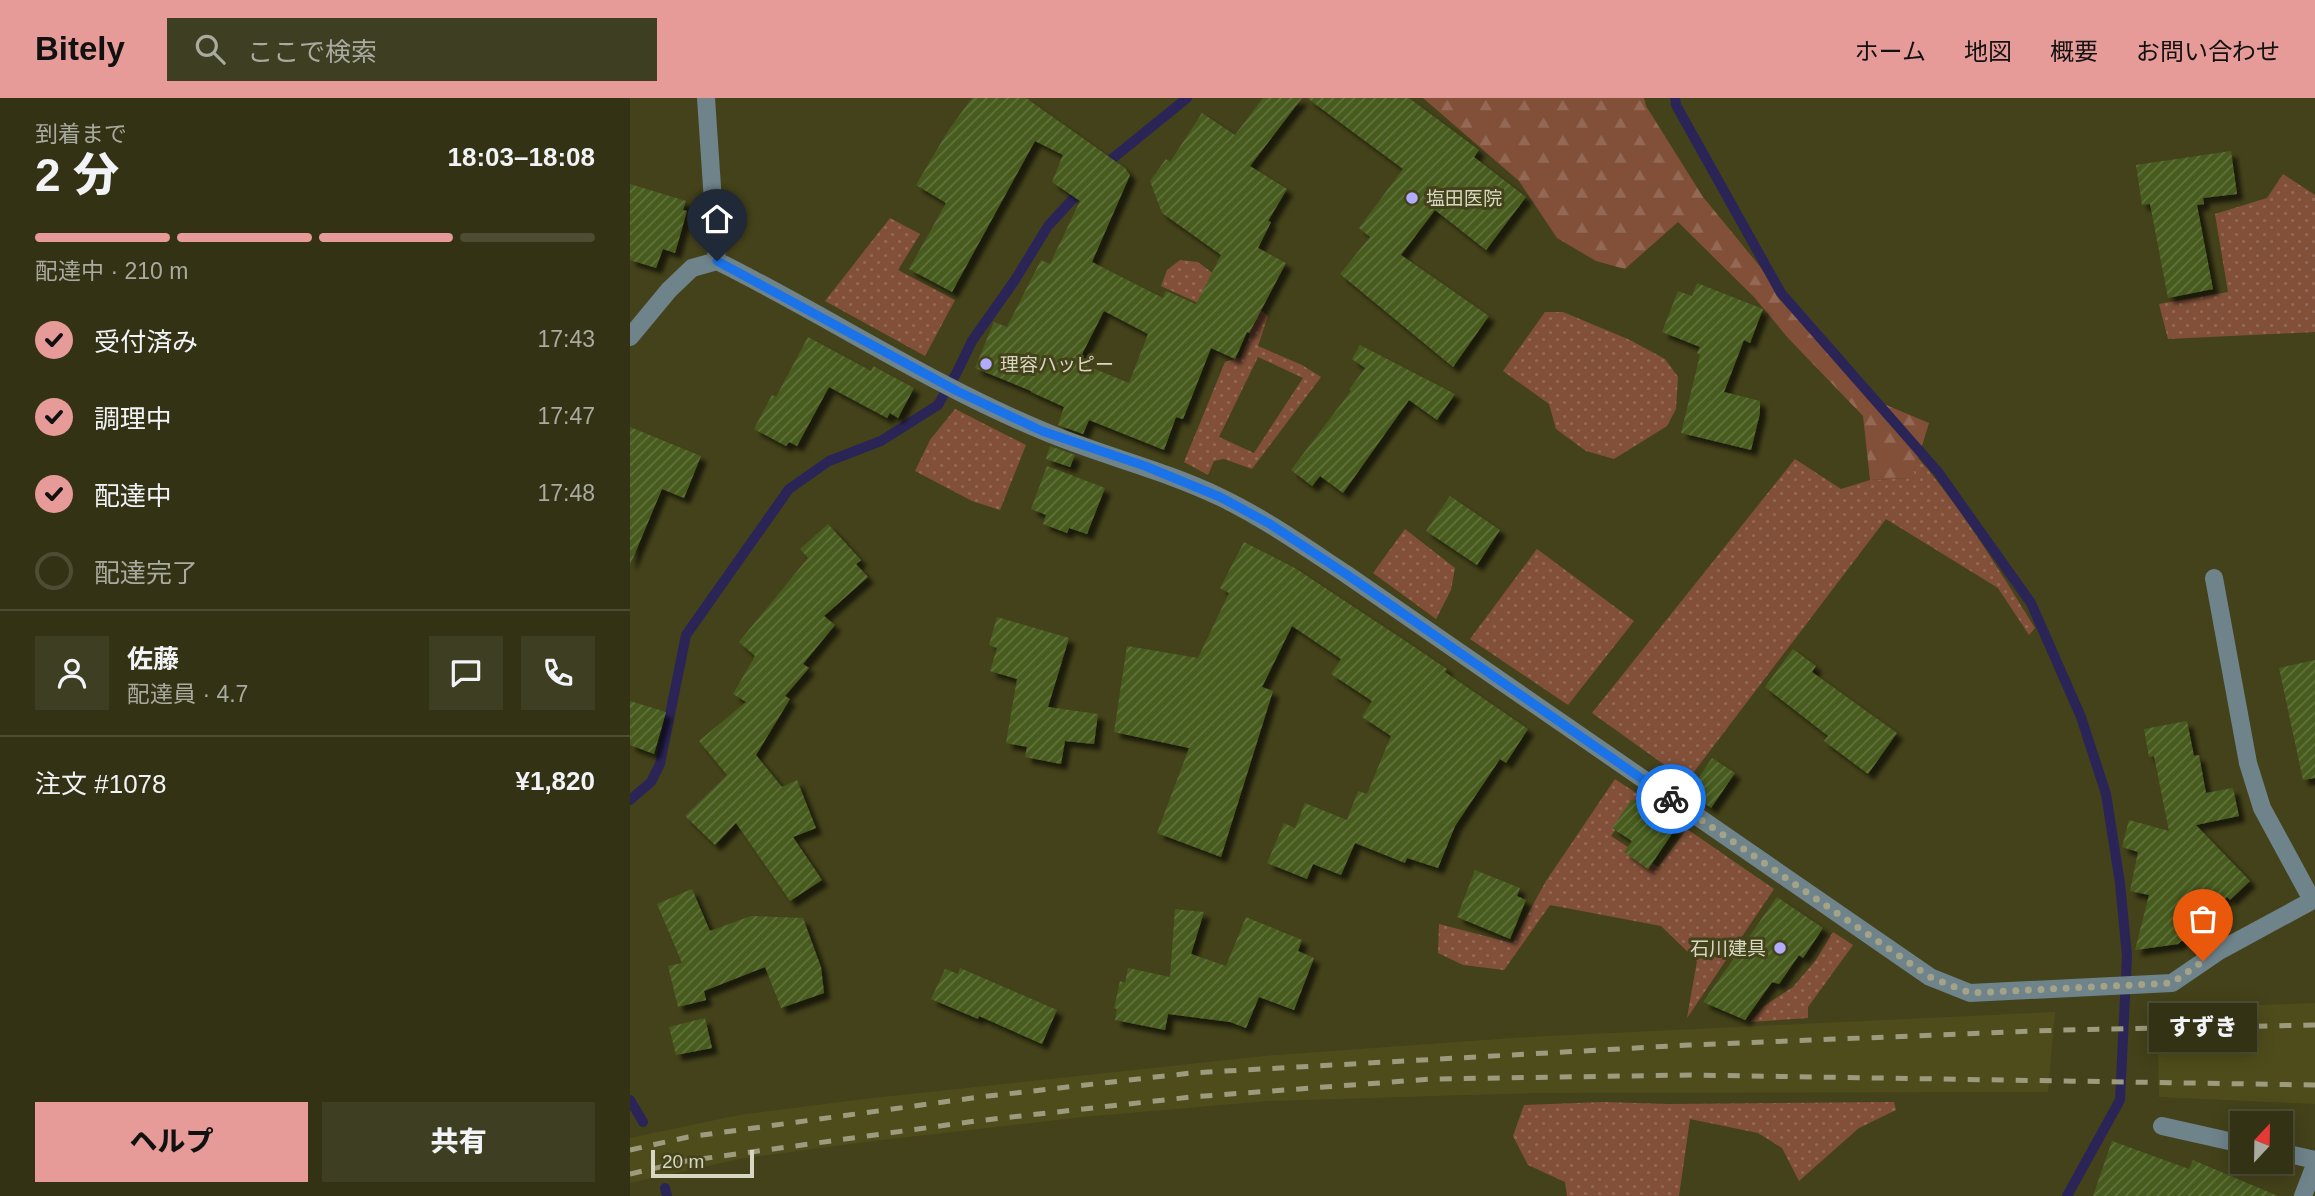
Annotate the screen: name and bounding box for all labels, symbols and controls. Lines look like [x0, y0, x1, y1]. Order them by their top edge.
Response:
search box [167, 18, 657, 81]
text: Bitely [35, 30, 125, 67]
icon: search [191, 30, 229, 68]
text: ここで検索 [247, 37, 377, 67]
text: ホーム [1855, 38, 1926, 65]
text: 地図 [1964, 38, 2012, 65]
text: 概要 [2050, 38, 2098, 65]
text: お問い合わせ [2136, 38, 2280, 65]
text: 到着まで [35, 121, 127, 147]
text: 18:03–18:08 [448, 142, 595, 172]
text: 2 分 [35, 149, 119, 201]
place label: 塩田医院 [1426, 188, 1502, 209]
pin [687, 189, 747, 261]
marker: 塩田医院 [1404, 190, 1420, 206]
icon: home [698, 200, 736, 238]
text: 配達中 · 210 m [35, 258, 188, 284]
icon: check [35, 321, 73, 359]
text: 17:43 [537, 326, 595, 352]
text: 受付済み [94, 327, 198, 357]
place label: 理容ハッピー [1000, 354, 1114, 375]
marker: 理容ハッピー [978, 356, 994, 372]
icon: check [35, 398, 73, 436]
text: 17:47 [537, 403, 595, 429]
text: 調理中 [94, 404, 172, 434]
icon: check [35, 475, 73, 513]
text: 17:48 [537, 480, 595, 506]
text: 配達中 [94, 481, 172, 511]
text: 配達完了 [94, 558, 198, 588]
button: person [35, 636, 109, 710]
button: chat [429, 636, 503, 710]
button: phone [521, 636, 595, 710]
text: 佐藤 [127, 644, 179, 674]
text: 配達員 · 4.7 [127, 681, 248, 707]
courier [1636, 764, 1706, 834]
text: ¥1,820 [515, 766, 595, 796]
text: 注文 #1078 [35, 769, 167, 799]
icon: bike [1652, 780, 1690, 818]
pin [2173, 889, 2233, 961]
icon: bag [2184, 900, 2222, 938]
place label: 石川建具 [1690, 938, 1766, 959]
marker: 石川建具 [1772, 940, 1788, 956]
callout: すずき [2149, 1003, 2257, 1052]
text: すずき [2169, 1014, 2238, 1040]
button: ヘルプ [35, 1102, 308, 1182]
button: 共有 [322, 1102, 595, 1182]
north arrow [2230, 1111, 2292, 1174]
map controls [2230, 1111, 2293, 1174]
scale bar [651, 1147, 754, 1179]
text: 20 m [662, 1151, 704, 1172]

